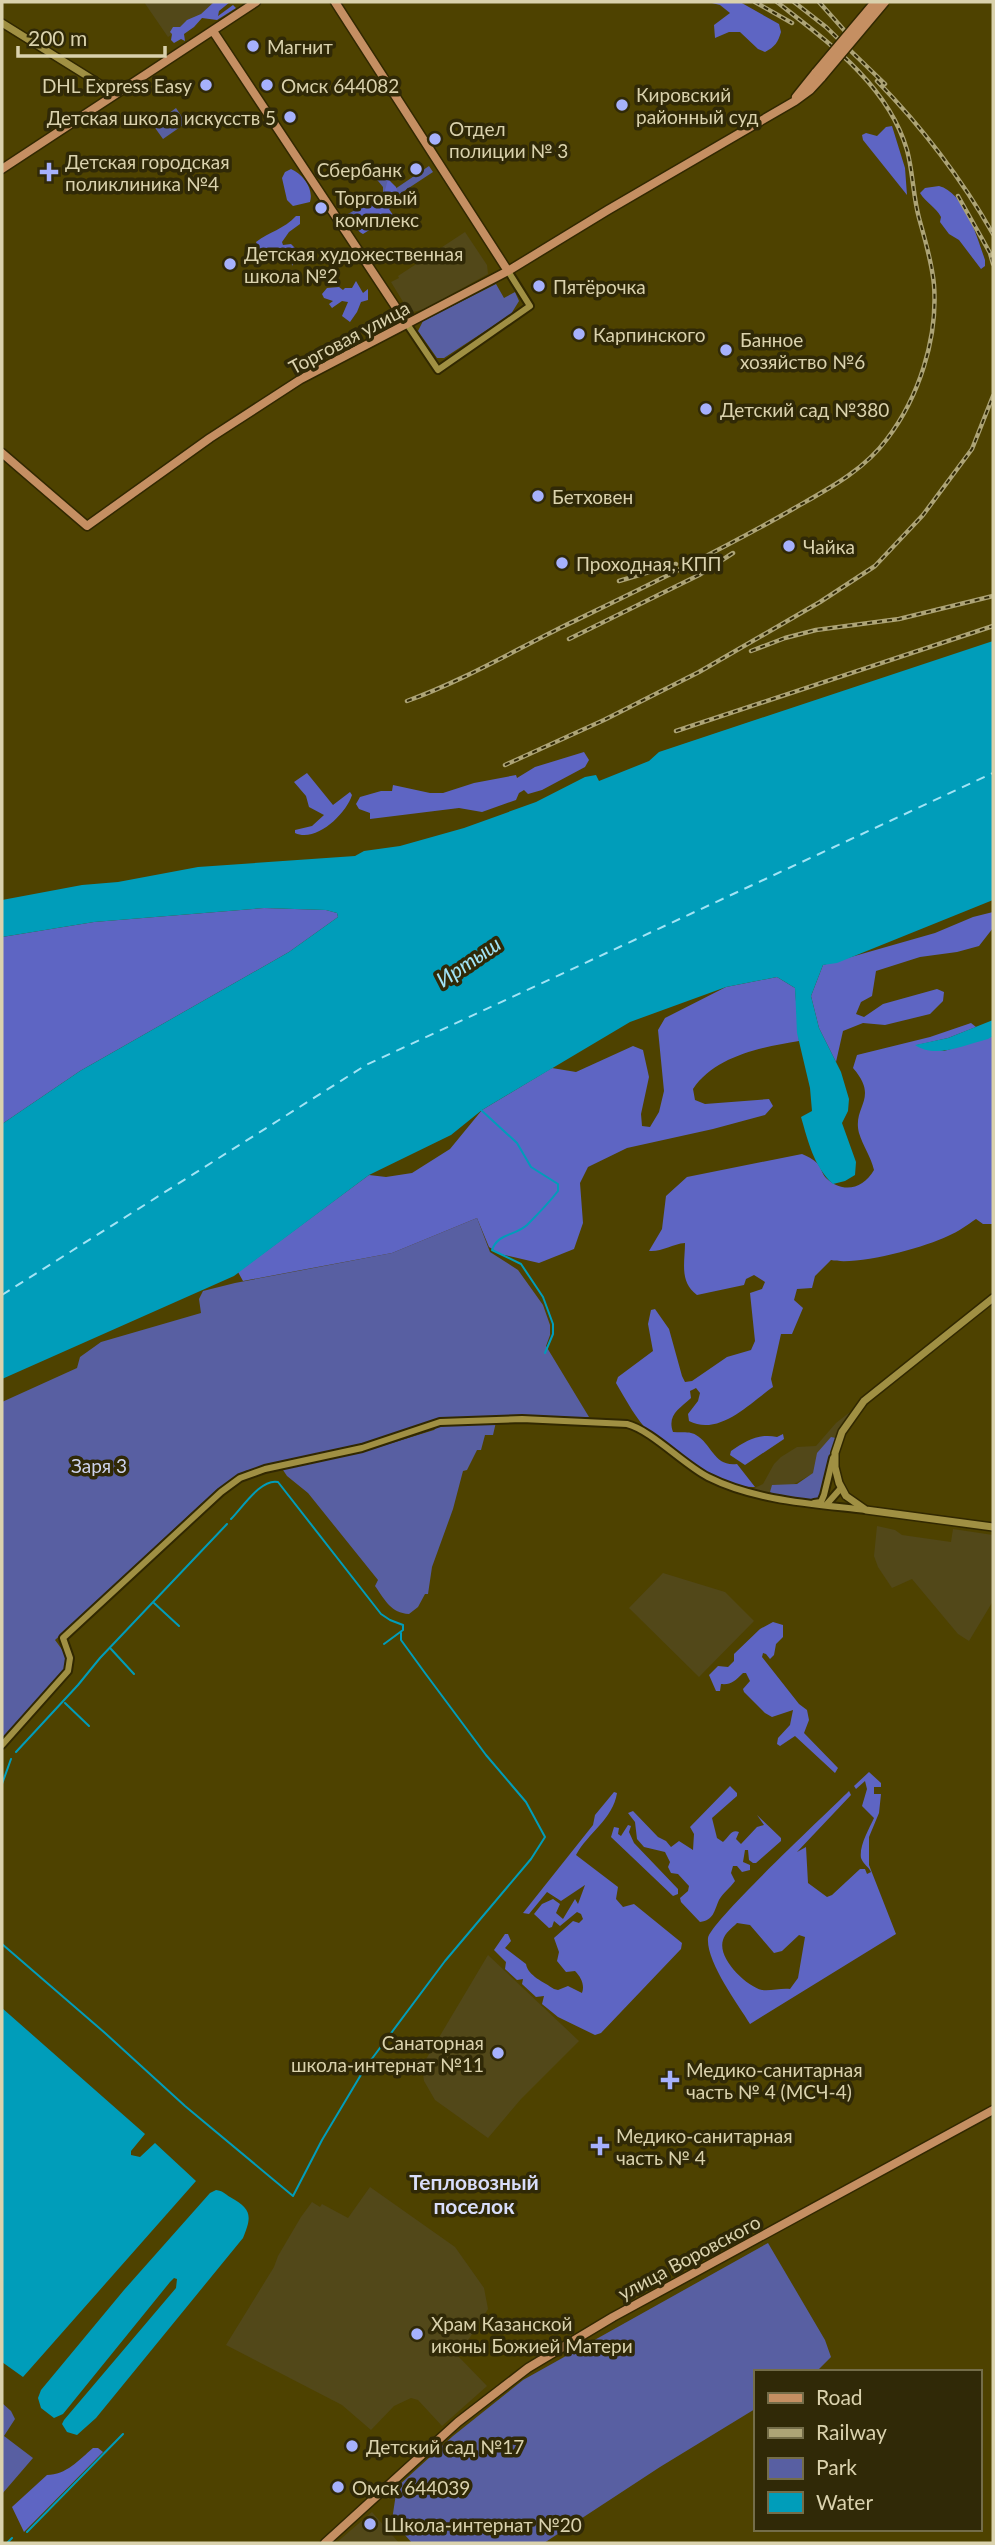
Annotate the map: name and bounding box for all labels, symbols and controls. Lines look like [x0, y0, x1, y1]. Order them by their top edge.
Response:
scale bar [18, 14, 164, 58]
text: 200 m [28, 25, 87, 50]
place label: Магнит [267, 35, 333, 58]
marker: Магнит [245, 38, 261, 54]
place label: DHL Express Easy [42, 74, 192, 97]
place label: Омск 644082 [281, 74, 399, 97]
marker: DHL Express Easy [198, 77, 214, 93]
marker: Омск 644082 [259, 77, 275, 93]
place label: Кировский районный суд [636, 83, 759, 128]
marker: Кировский районный суд [614, 97, 630, 113]
place label: Детская школа искусств 5 [47, 106, 276, 129]
marker: Детская школа искусств 5 [282, 109, 298, 125]
place label: Отдел полиции № 3 [449, 117, 568, 162]
marker: Отдел полиции № 3 [427, 131, 443, 147]
place label: Детская городская поликлиника №4 [65, 150, 230, 195]
place label: Сбербанк [317, 158, 402, 181]
marker: Сбербанк [408, 161, 424, 177]
marker: Детская городская поликлиника №4 [39, 162, 59, 182]
place label: Торговый комплекс [335, 186, 419, 231]
marker: Торговый комплекс [313, 200, 329, 216]
place label: Детская художественная школа №2 [244, 242, 463, 287]
marker: Детская художественная школа №2 [222, 256, 238, 272]
place label: Пятёрочка [553, 275, 646, 298]
marker: Пятёрочка [531, 278, 547, 294]
street label: Торговая улица [285, 296, 413, 378]
place label: Карпинского [593, 323, 705, 346]
marker: Карпинского [571, 326, 587, 342]
place label: Банное хозяйство №6 [740, 328, 865, 373]
marker: Банное хозяйство №6 [718, 342, 734, 358]
place label: Детский сад №380 [720, 398, 889, 421]
marker: Детский сад №380 [698, 401, 714, 417]
place label: Бетховен [552, 485, 633, 508]
marker: Бетховен [530, 488, 546, 504]
place label: Чайка [803, 535, 855, 558]
marker: Чайка [781, 538, 797, 554]
place label: Проходная, КПП [576, 552, 721, 575]
marker: Проходная, КПП [554, 555, 570, 571]
water label: Иртыш [431, 930, 505, 992]
park label: Заря 3 [71, 1454, 127, 1477]
place label: Санаторная школа-интернат №11 [291, 2031, 484, 2076]
marker: Санаторная школа-интернат №11 [490, 2045, 506, 2061]
place label: Медико-санитарная часть № 4 (МСЧ-4) [686, 2058, 863, 2103]
marker: Медико-санитарная часть № 4 (МСЧ-4) [660, 2070, 680, 2090]
place label: Медико-санитарная часть № 4 [616, 2124, 793, 2169]
marker: Медико-санитарная часть № 4 [590, 2136, 610, 2156]
district label: Тепловозный поселок [409, 2169, 539, 2218]
street label: улица Воровского [614, 2210, 764, 2304]
place label: Храм Казанской иконы Божией Матери [431, 2312, 633, 2357]
marker: Храм Казанской иконы Божией Матери [409, 2326, 425, 2342]
legend [754, 2370, 981, 2531]
text: Road [816, 2384, 863, 2409]
text: Railway [816, 2419, 887, 2444]
place label: Детский сад №17 [366, 2435, 524, 2458]
marker: Детский сад №17 [344, 2438, 360, 2454]
text: Park [816, 2454, 857, 2479]
place label: Омск 644039 [352, 2476, 470, 2499]
marker: Омск 644039 [330, 2479, 346, 2495]
text: Water [816, 2489, 873, 2514]
place label: Школа-интернат №20 [384, 2513, 582, 2536]
marker: Школа-интернат №20 [362, 2516, 378, 2532]

